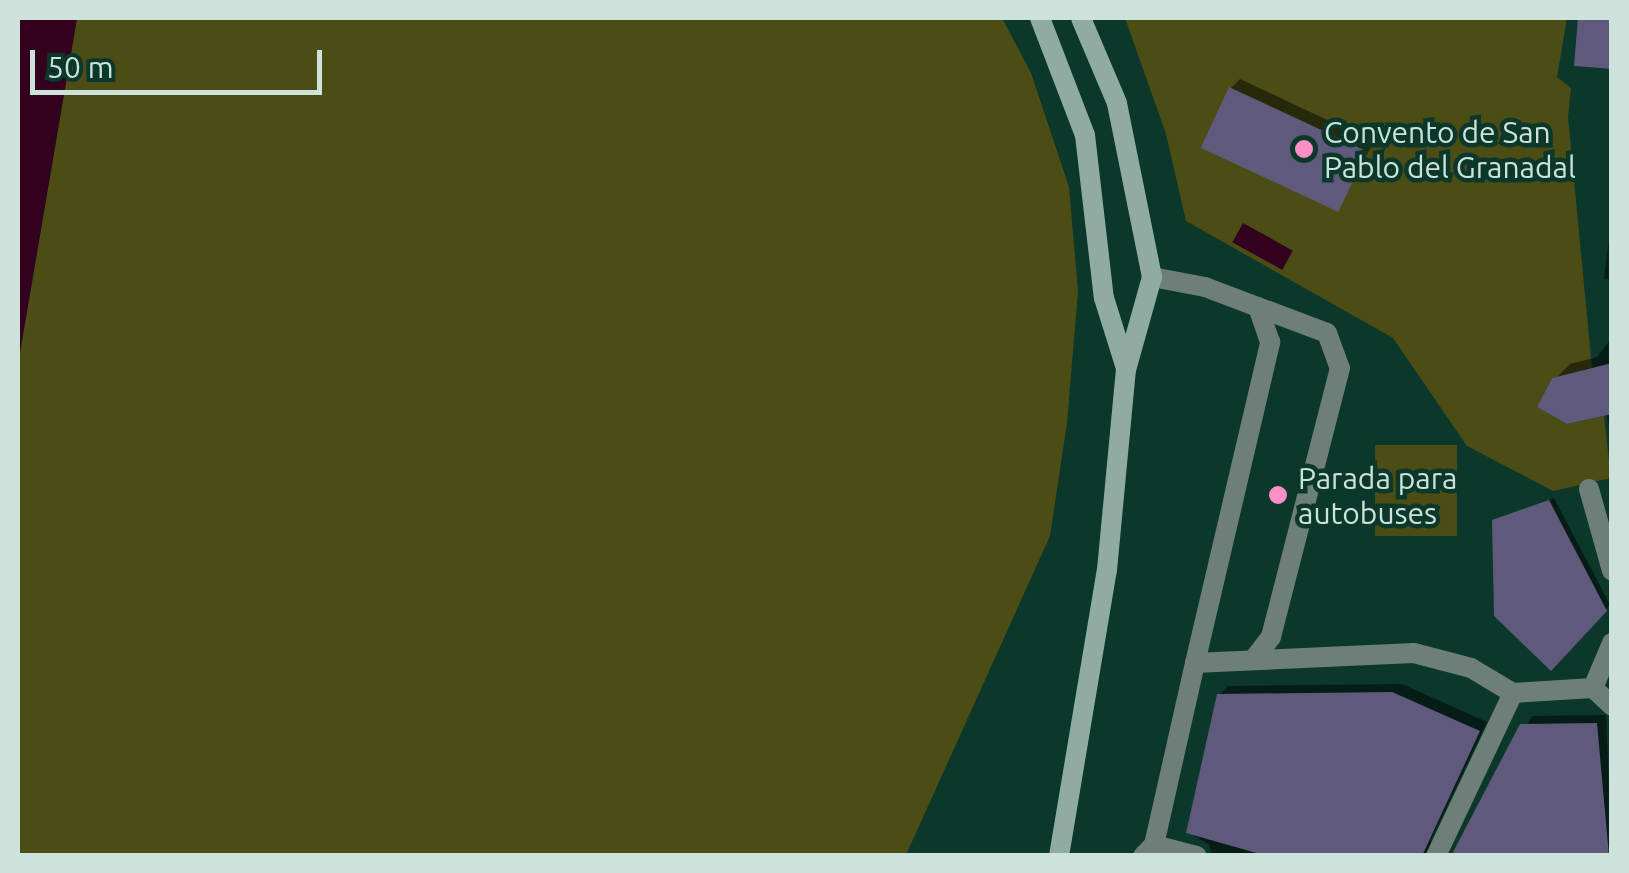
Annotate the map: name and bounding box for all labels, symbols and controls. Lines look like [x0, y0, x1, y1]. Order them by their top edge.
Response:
scale bar [35, 30, 328, 92]
text: 50 m [47, 50, 114, 84]
place label: Convento de San Pablo del Granadal [1324, 114, 1576, 184]
marker: Convento de San Pablo del Granadal [1293, 138, 1315, 160]
place label: Parada para autobuses [1298, 460, 1457, 530]
marker: Parada para autobuses [1267, 484, 1289, 506]

